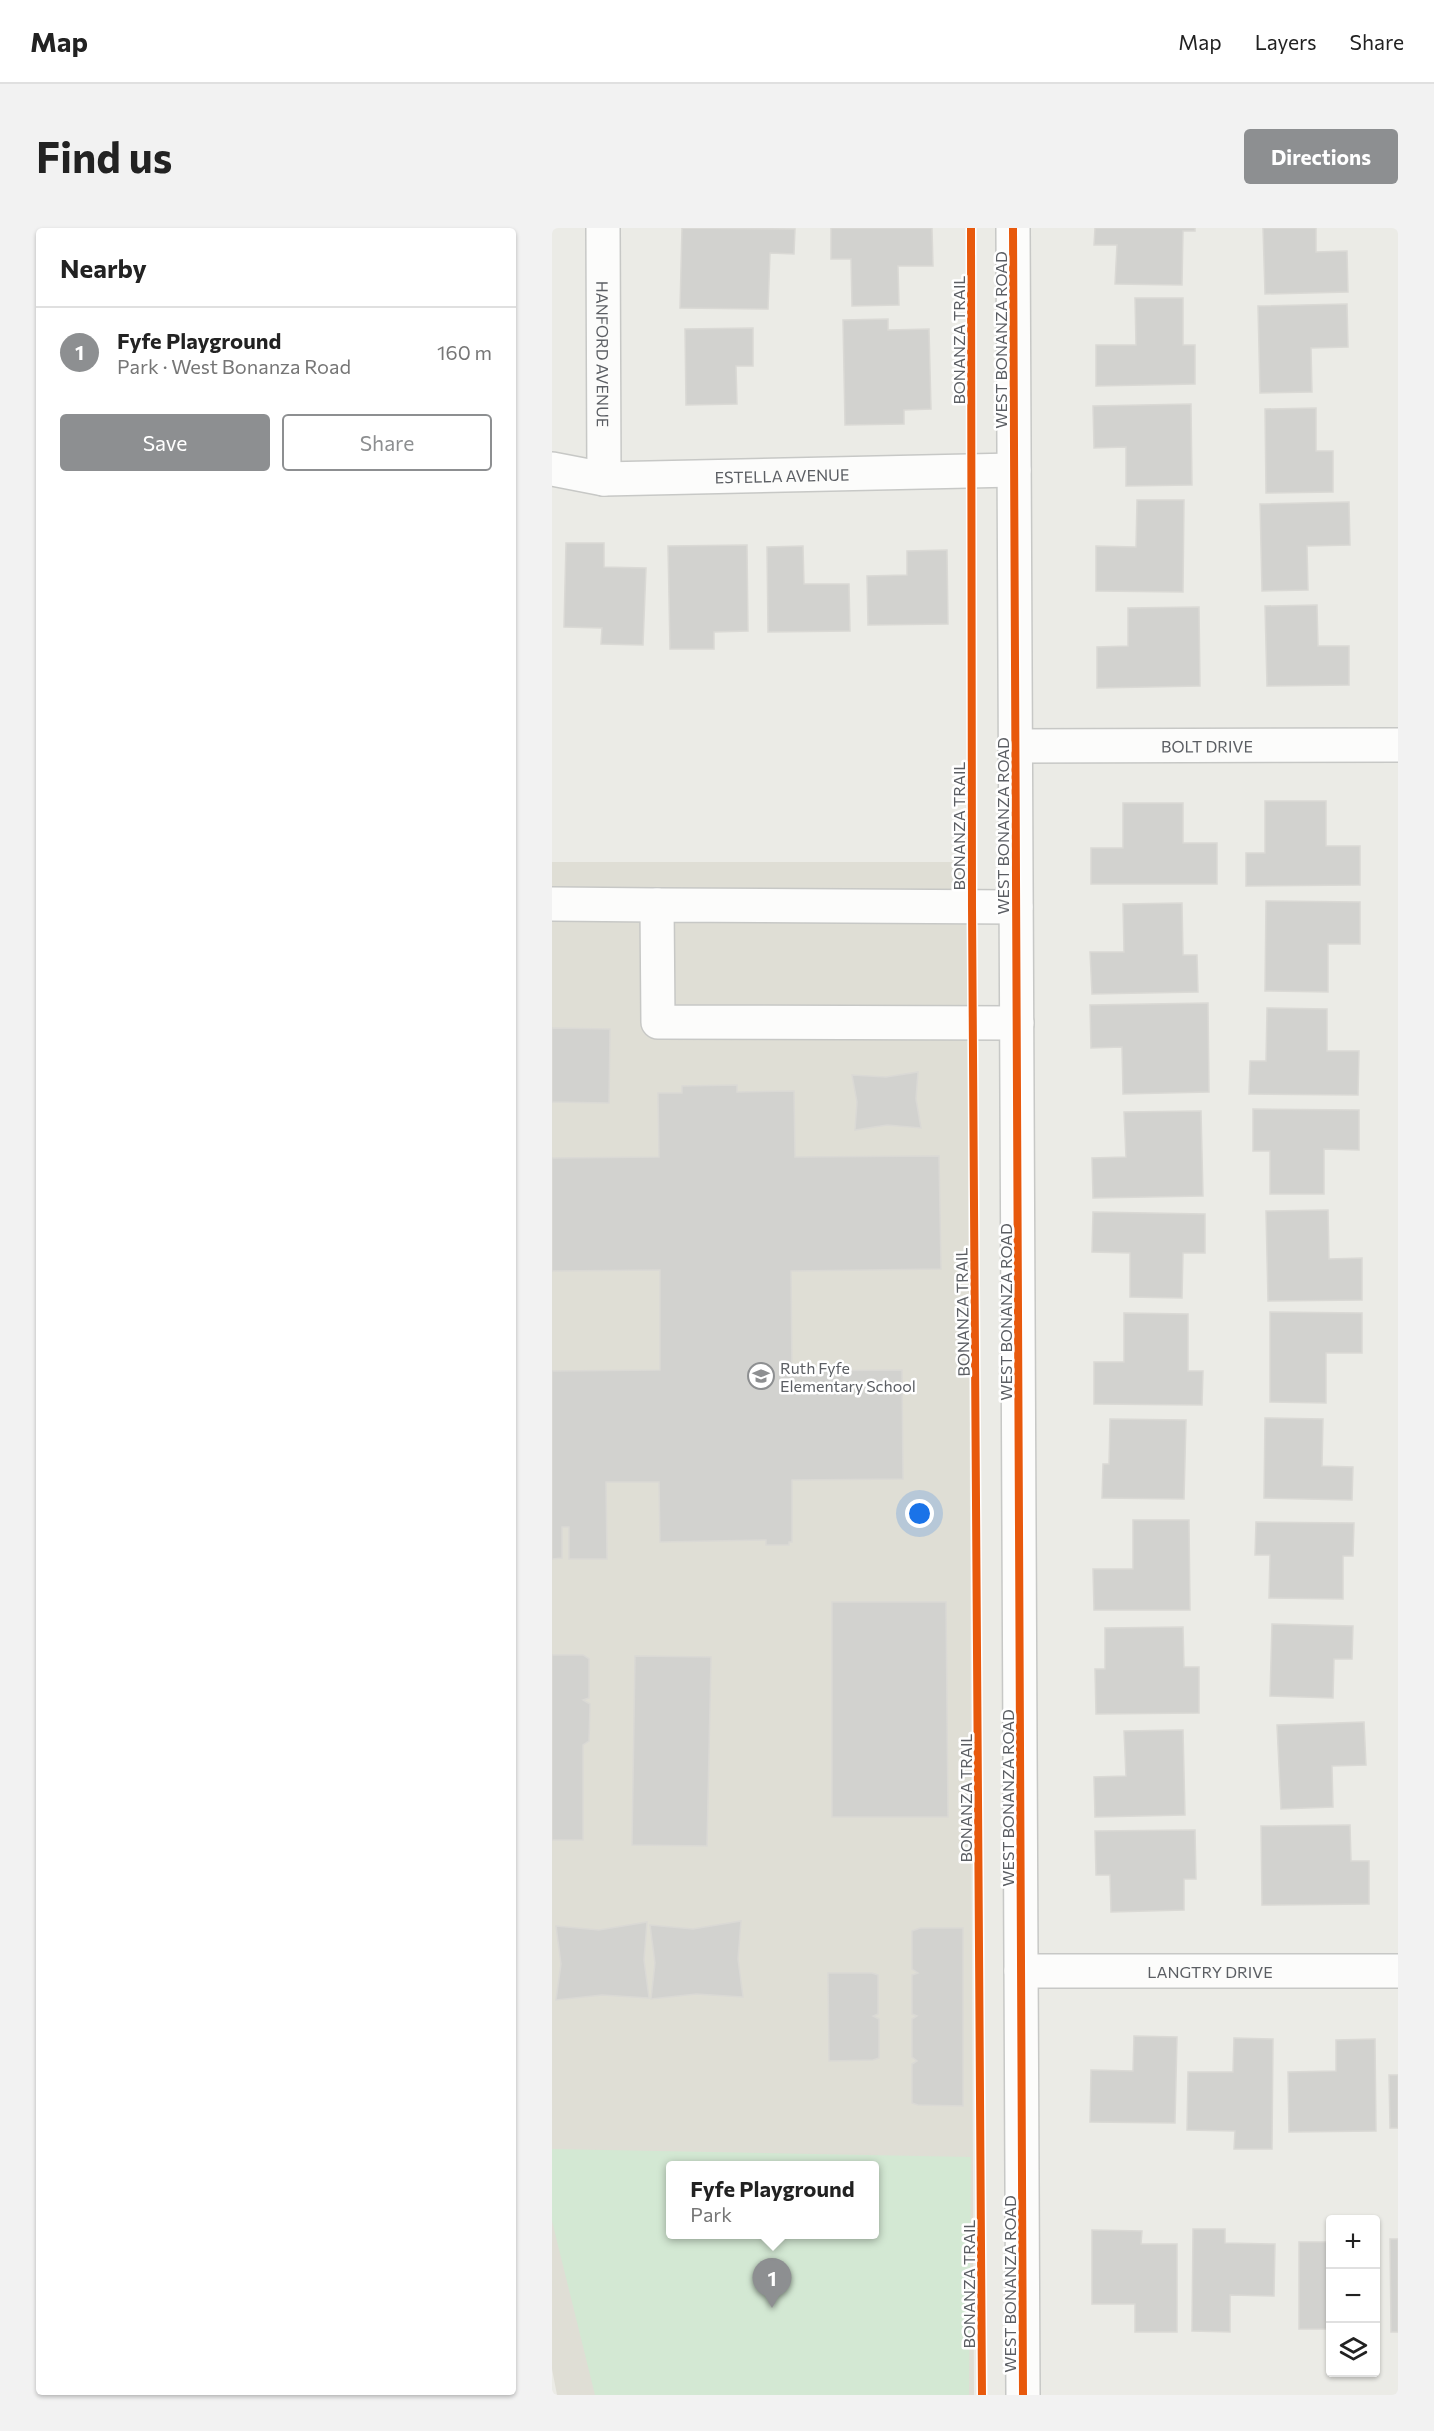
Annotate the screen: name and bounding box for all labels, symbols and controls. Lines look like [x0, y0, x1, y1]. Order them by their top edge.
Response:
text: Map [30, 24, 88, 58]
text: Map [1178, 29, 1222, 54]
text: Layers [1255, 29, 1317, 54]
text: Share [1350, 29, 1404, 54]
button: Directions [1244, 129, 1398, 184]
text: Find us [36, 130, 172, 182]
street label: WEST BONANZA ROAD [991, 251, 1010, 429]
text: Nearby [60, 252, 147, 283]
street label: BONANZA TRAIL [949, 275, 968, 405]
street label: HANFORD AVENUE [594, 281, 613, 427]
text: Fyfe Playground [117, 327, 281, 354]
text: 1 [75, 340, 84, 364]
text: 160 m [437, 340, 492, 364]
text: Park · West Bonanza Road [117, 354, 351, 378]
button: Save [60, 414, 270, 471]
button: Share [282, 414, 492, 471]
street label: ESTELLA AVENUE [715, 464, 849, 486]
street label: BOLT DRIVE [1161, 736, 1253, 755]
street label: WEST BONANZA ROAD [993, 737, 1012, 915]
street label: BONANZA TRAIL [949, 761, 968, 891]
street label: WEST BONANZA ROAD [996, 1223, 1015, 1401]
street label: BONANZA TRAIL [951, 1247, 973, 1377]
place label: Ruth Fyfe Elementary School [780, 1358, 916, 1395]
school or university icon: Ruth Fyfe Elementary School [746, 1361, 776, 1391]
your location [905, 1499, 934, 1528]
street label: WEST BONANZA ROAD [998, 1709, 1017, 1887]
street label: BONANZA TRAIL [956, 1733, 975, 1863]
street label: LANGTRY DRIVE [1147, 1962, 1273, 1981]
popup [666, 2161, 879, 2239]
text: Fyfe Playground [690, 2175, 855, 2202]
street label: WEST BONANZA ROAD [1000, 2195, 1019, 2373]
text: Park [690, 2202, 732, 2226]
map controls [1326, 2215, 1380, 2377]
button: + [1326, 2215, 1380, 2269]
street label: BONANZA TRAIL [959, 2219, 978, 2349]
pin: 1 [752, 2258, 792, 2308]
button: − [1326, 2269, 1380, 2323]
button: layers [1326, 2323, 1380, 2377]

